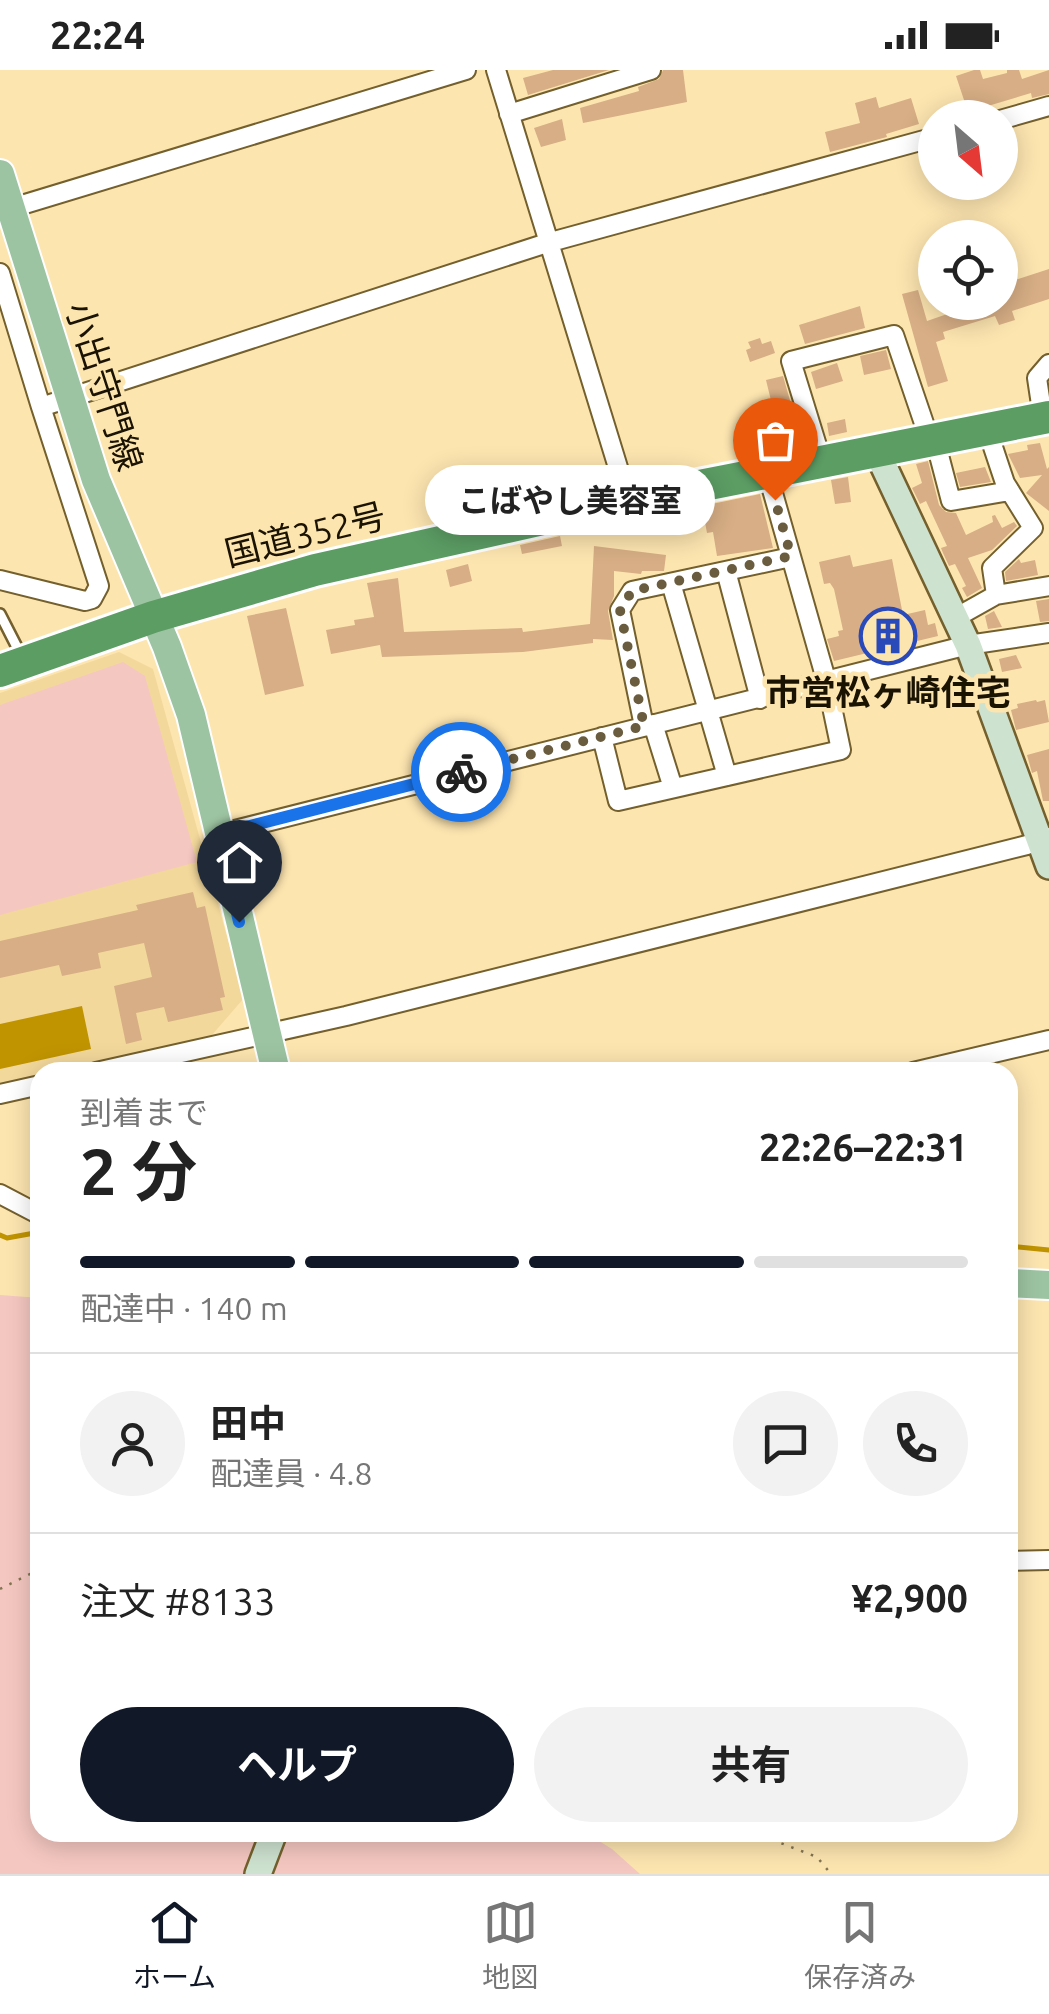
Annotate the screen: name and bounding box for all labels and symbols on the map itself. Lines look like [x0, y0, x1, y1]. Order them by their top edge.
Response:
north arrow [918, 100, 1018, 200]
street label: 小出守門線 [59, 297, 151, 475]
pin [733, 398, 818, 501]
callout: こばやし美容室 [425, 465, 715, 535]
street label: 国道352号 [220, 495, 390, 573]
building icon: 市営松ヶ崎住宅 [858, 606, 918, 666]
place label: 市営松ヶ崎住宅 [765, 672, 1011, 712]
courier [411, 722, 511, 822]
pin [197, 820, 282, 923]

